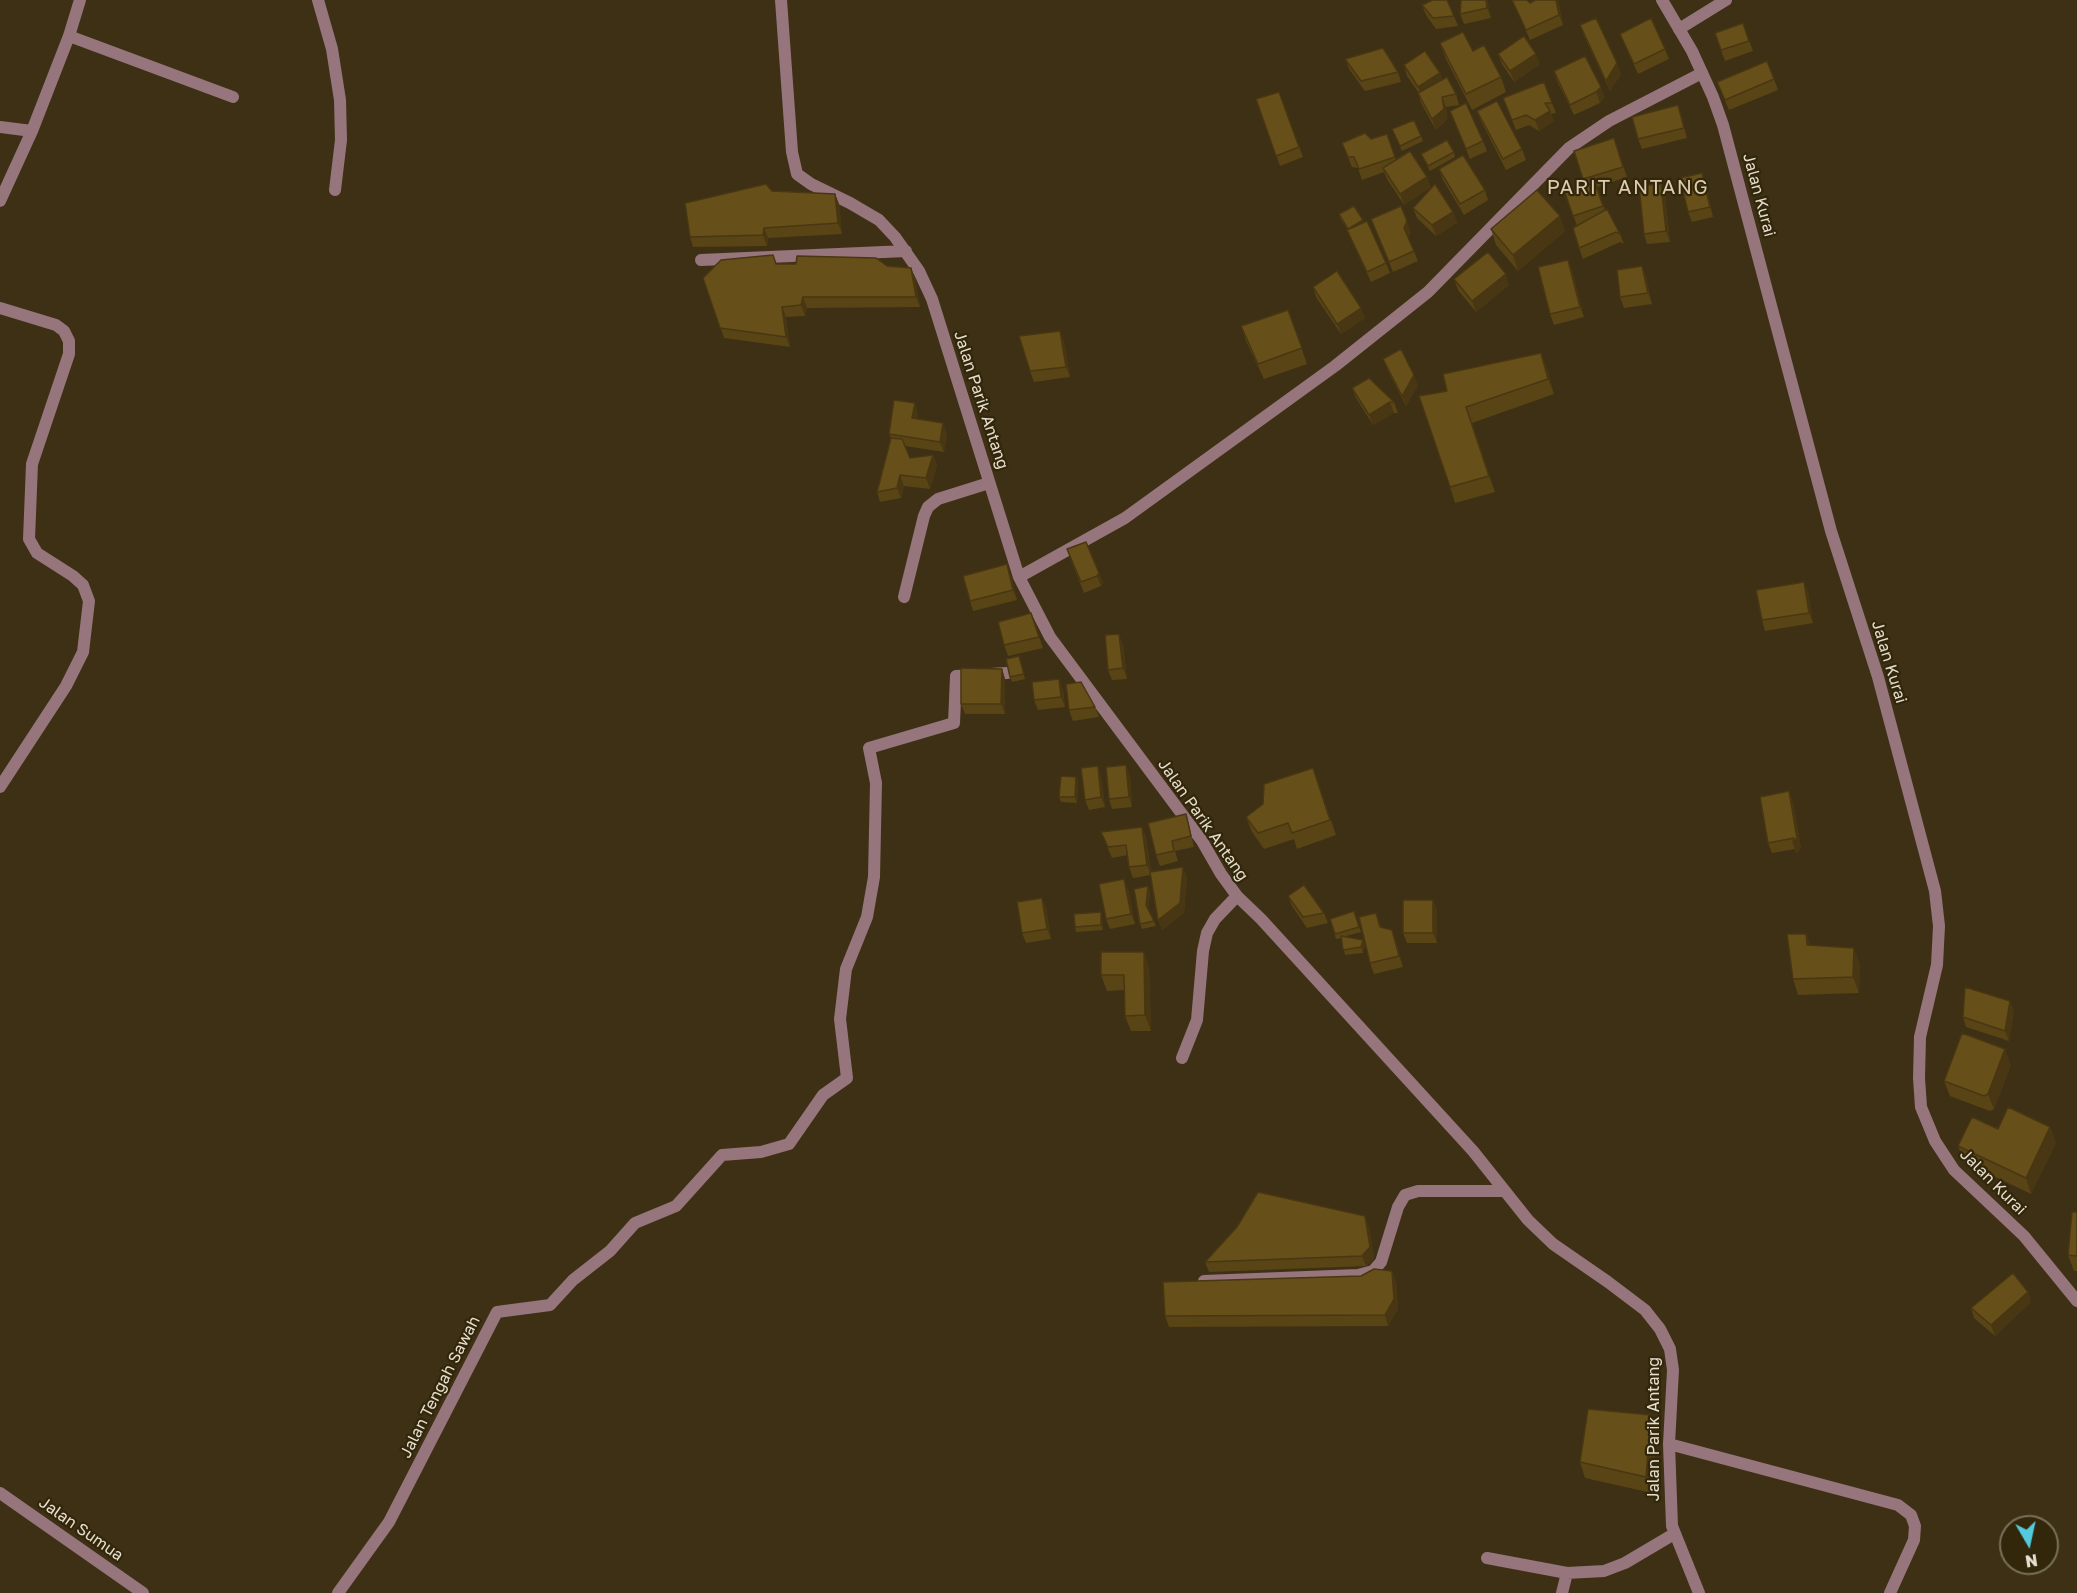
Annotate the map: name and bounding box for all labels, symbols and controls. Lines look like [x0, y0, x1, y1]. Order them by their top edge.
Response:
street label: Jalan Kurai [1739, 151, 1779, 239]
district label: PARIT ANTANG [1547, 176, 1709, 200]
street label: Jalan Parik Antang [950, 328, 1012, 472]
street label: Jalan Kurai [1867, 618, 1911, 706]
street label: Jalan Parik Antang [1154, 755, 1252, 885]
street label: Jalan Kurai [1956, 1145, 2030, 1219]
street label: Jalan Tengah Sawah [396, 1313, 484, 1461]
street label: Jalan Parik Antang [1644, 1357, 1664, 1501]
street label: Jalan Sumua [35, 1493, 127, 1565]
north arrow [1999, 1515, 2059, 1575]
text: N [2024, 1550, 2039, 1572]

